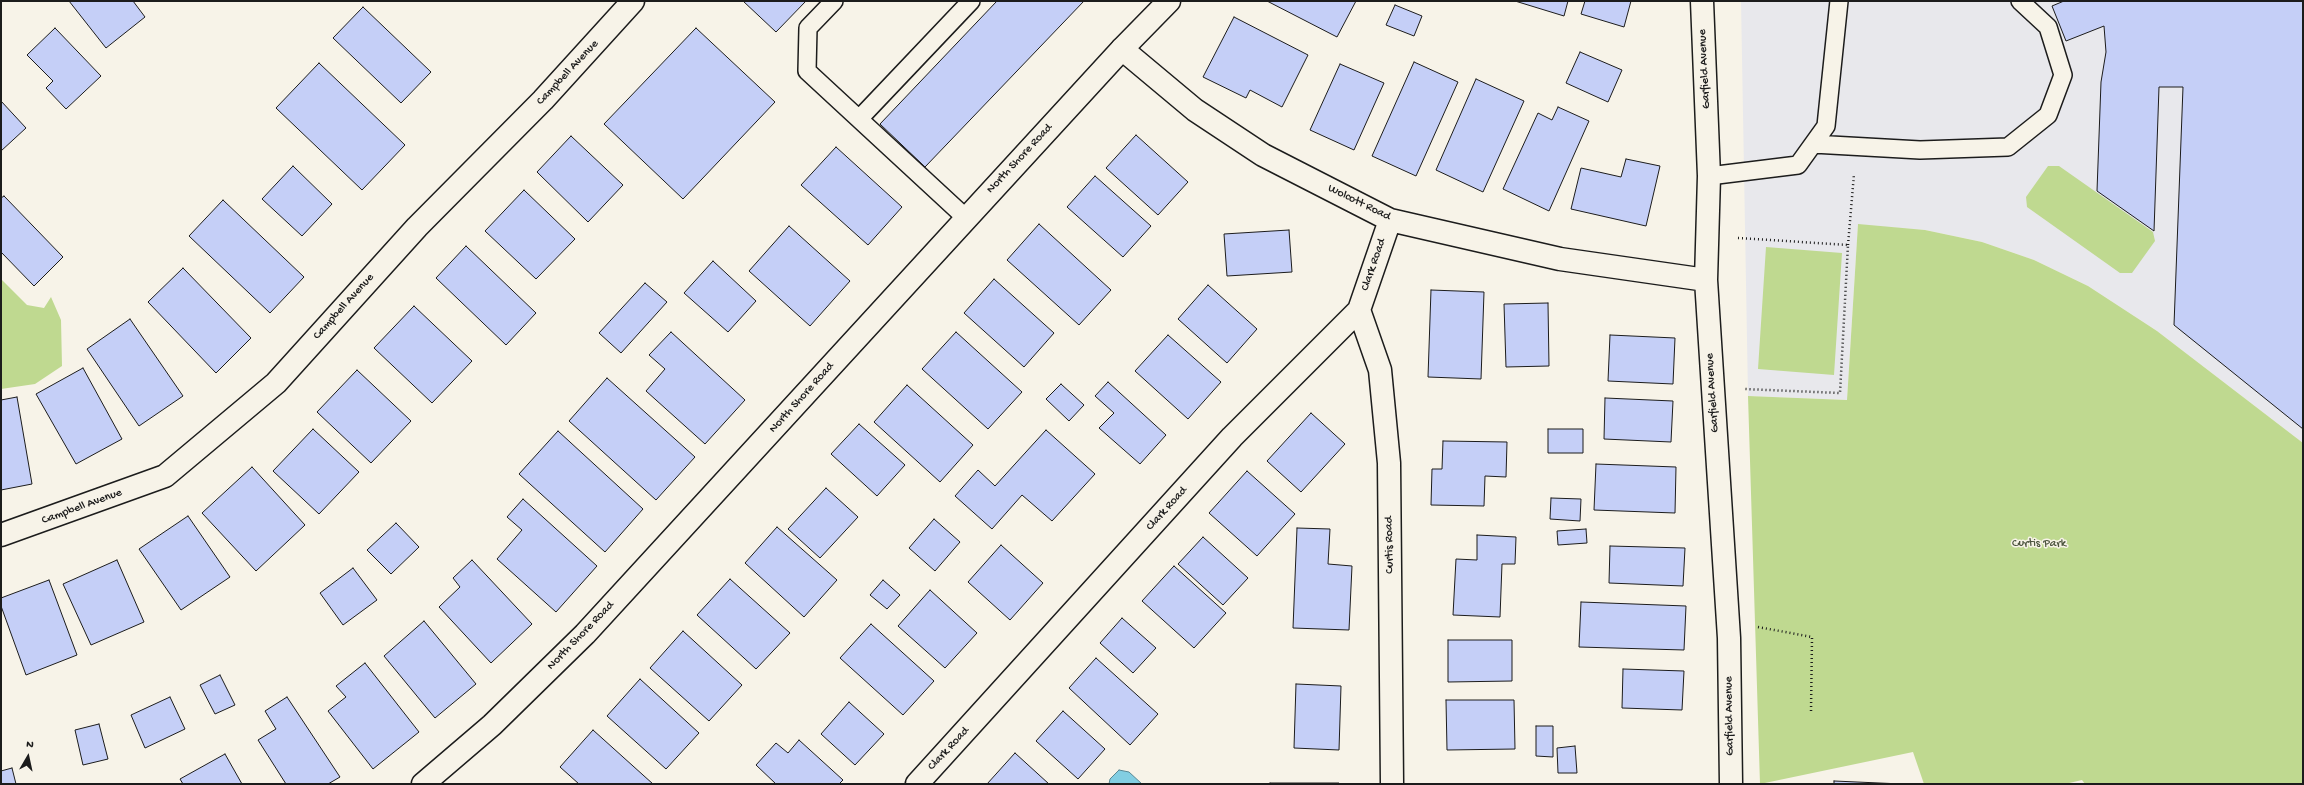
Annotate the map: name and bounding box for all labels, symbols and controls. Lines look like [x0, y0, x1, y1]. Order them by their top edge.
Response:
street label: Garfield Avenue [1696, 29, 1714, 109]
street label: Campbell Avenue [534, 37, 602, 109]
street label: North Shore Road [984, 121, 1056, 197]
street label: Wolcott Road [1325, 182, 1393, 224]
street label: Clark Road [1358, 237, 1390, 293]
street label: Campbell Avenue [310, 271, 378, 343]
street label: Garfield Avenue [1703, 353, 1723, 433]
street label: North Shore Road [766, 360, 838, 436]
street label: Clark Road [1143, 484, 1191, 534]
street label: Campbell Avenue [40, 486, 124, 528]
street label: Curtis Road [1382, 516, 1398, 574]
park label: Curtis Park [2012, 537, 2066, 551]
street label: North Shore Road [544, 599, 618, 673]
street label: Garfield Avenue [1722, 676, 1738, 756]
street label: Clark Road [925, 724, 973, 774]
north arrow [8, 737, 48, 777]
text: N [25, 739, 34, 752]

